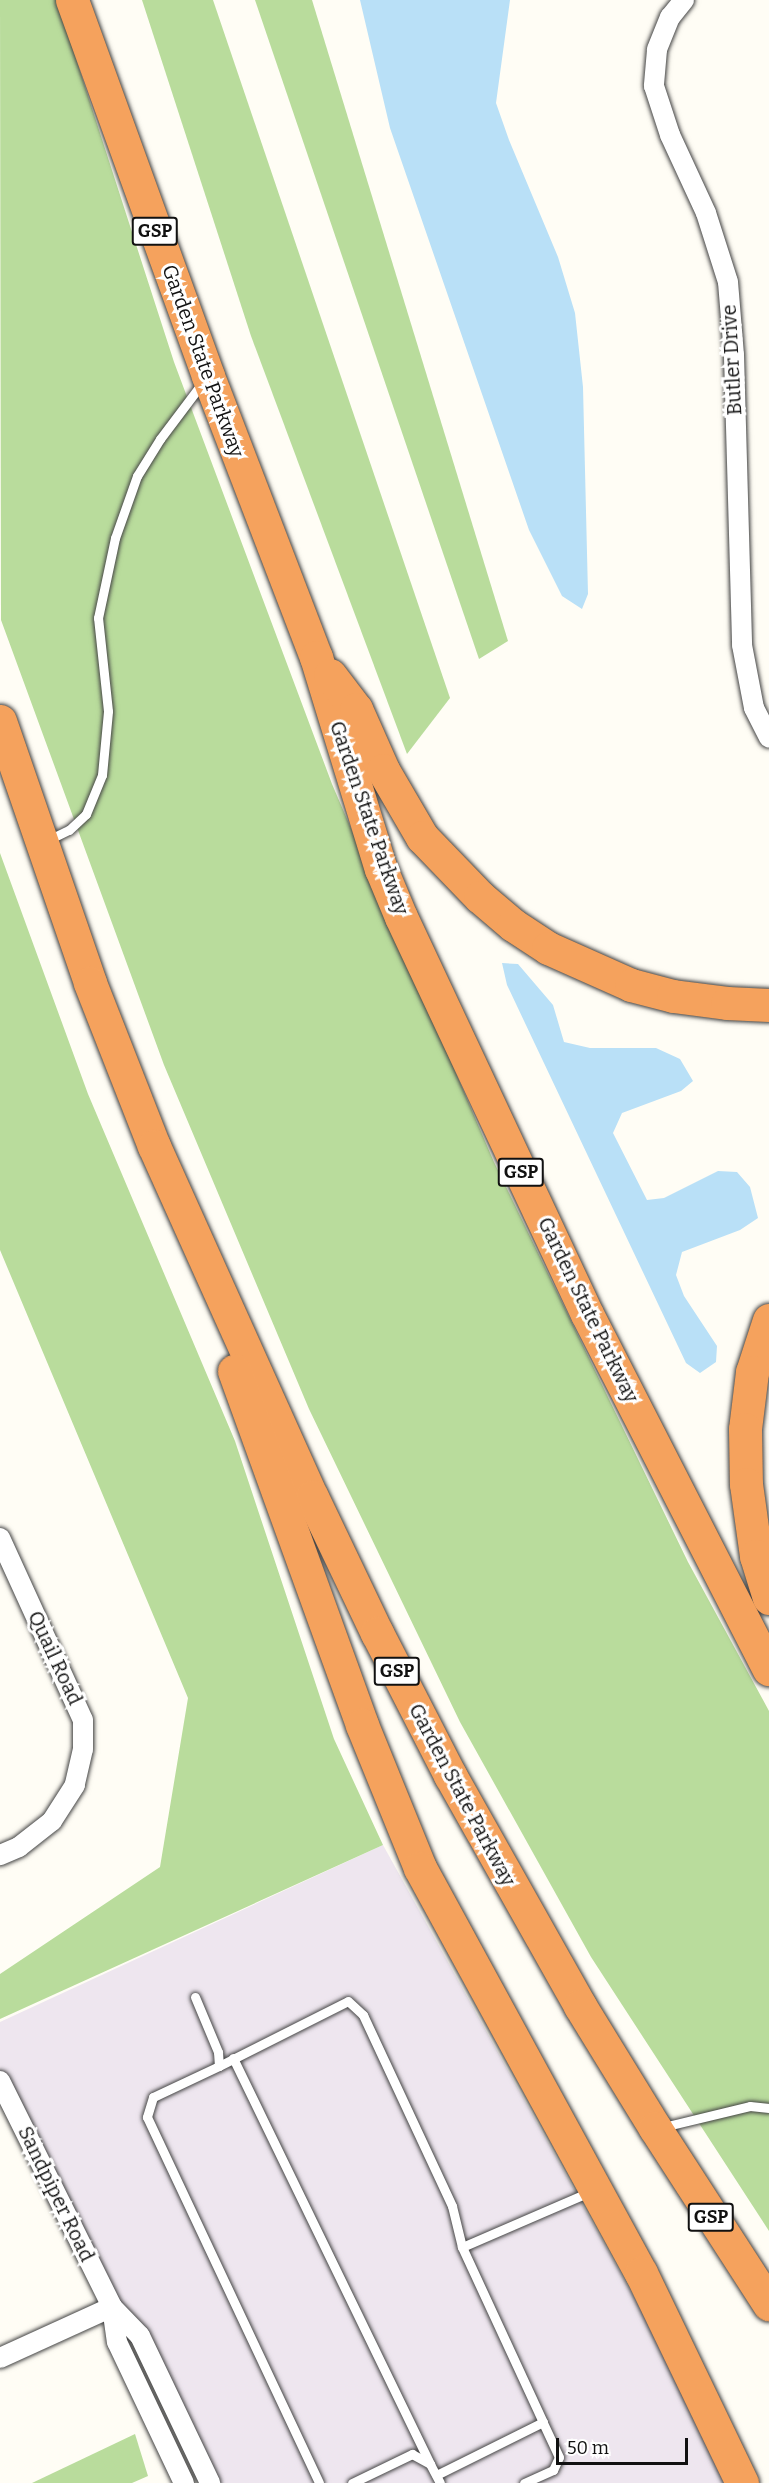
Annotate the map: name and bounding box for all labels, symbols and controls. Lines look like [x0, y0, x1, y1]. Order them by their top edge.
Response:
road number: GSP [131, 216, 179, 246]
street label: Garden State Parkway [157, 261, 249, 461]
street label: Butler Drive [717, 304, 747, 416]
street label: Garden State Parkway [325, 718, 413, 918]
road number: GSP [497, 1157, 545, 1187]
street label: Garden State Parkway [533, 1213, 643, 1407]
street label: Quail Road [23, 1607, 87, 1709]
road number: GSP [373, 1656, 421, 1686]
street label: Garden State Parkway [404, 1700, 520, 1890]
street label: Sandpiper Road [13, 2122, 99, 2266]
road number: GSP [687, 2202, 735, 2232]
scale bar [559, 2426, 691, 2464]
text: 50 m [567, 2437, 609, 2459]

